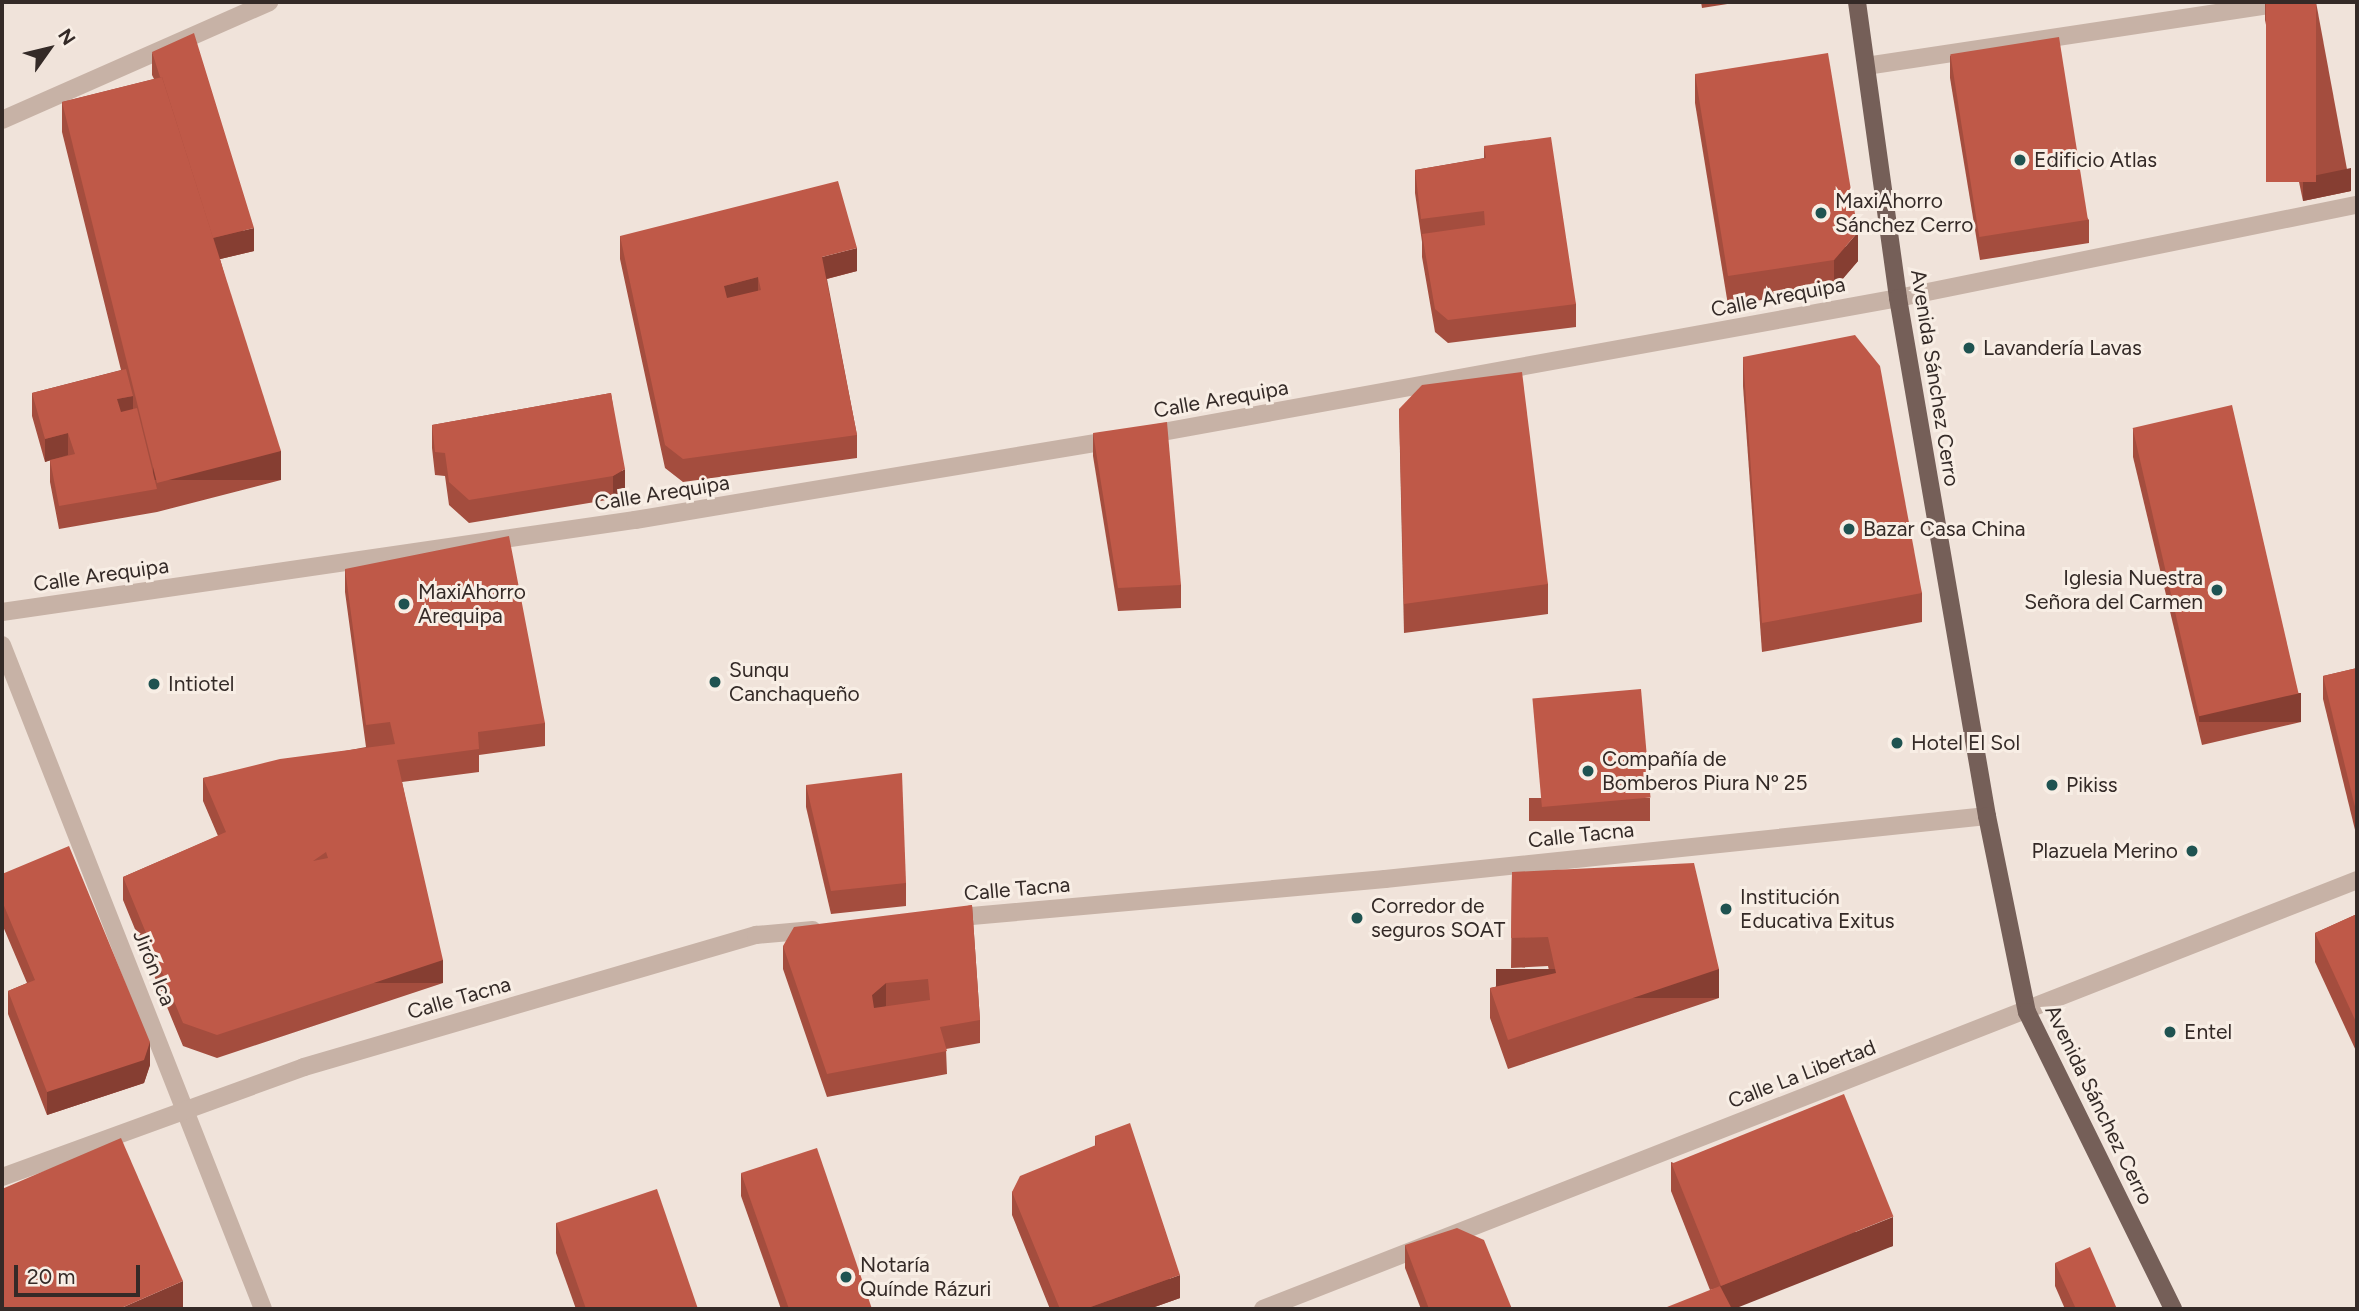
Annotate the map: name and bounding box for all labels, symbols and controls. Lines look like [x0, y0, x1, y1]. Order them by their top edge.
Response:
north arrow [14, 14, 84, 84]
text: N [53, 24, 80, 49]
place label: Edificio Atlas [2034, 147, 2157, 173]
marker: Edificio Atlas [2012, 152, 2028, 168]
place label: MaxiAhorro Sánchez Cerro [1835, 188, 1973, 238]
marker: MaxiAhorro Sánchez Cerro [1813, 205, 1829, 221]
street label: Avenida Sánchez Cerro [1905, 268, 1965, 488]
street label: Calle Arequipa [1709, 272, 1847, 322]
place label: Lavandería Lavas [1983, 335, 2142, 361]
marker: Lavandería Lavas [1961, 340, 1977, 356]
street label: Calle Arequipa [1152, 375, 1290, 423]
street label: Calle Arequipa [593, 470, 731, 516]
place label: Bazar Casa China [1863, 516, 2026, 542]
marker: Bazar Casa China [1841, 521, 1857, 537]
street label: Calle Arequipa [32, 553, 170, 597]
place label: Iglesia Nuestra Señora del Carmen [2024, 565, 2203, 615]
place label: MaxiAhorro Arequipa [418, 579, 526, 629]
marker: Iglesia Nuestra Señora del Carmen [2209, 582, 2225, 598]
marker: MaxiAhorro Arequipa [396, 596, 412, 612]
place label: Sunqu Canchaqueño [729, 657, 860, 707]
place label: Intiotel [168, 671, 234, 697]
marker: Sunqu Canchaqueño [707, 674, 723, 690]
marker: Intiotel [146, 676, 162, 692]
place label: Hotel El Sol [1911, 730, 2020, 756]
marker: Hotel El Sol [1889, 735, 1905, 751]
place label: Compañía de Bomberos Piura Nº 25 [1602, 746, 1808, 796]
marker: Compañía de Bomberos Piura Nº 25 [1580, 763, 1596, 779]
place label: Pikiss [2066, 772, 2118, 798]
marker: Pikiss [2044, 777, 2060, 793]
street label: Calle Tacna [1527, 817, 1635, 853]
place label: Plazuela Merino [2031, 838, 2178, 864]
marker: Plazuela Merino [2184, 843, 2200, 859]
street label: Calle Tacna [963, 872, 1071, 906]
place label: Institución Educativa Exitus [1740, 884, 1895, 934]
place label: Corredor de seguros SOAT [1371, 893, 1505, 943]
marker: Institución Educativa Exitus [1718, 901, 1734, 917]
marker: Corredor de seguros SOAT [1349, 910, 1365, 926]
street label: Jirón Ica [127, 926, 181, 1010]
street label: Calle Tacna [404, 971, 514, 1025]
street label: Avenida Sánchez Cerro [2040, 1001, 2158, 1209]
place label: Entel [2184, 1019, 2232, 1045]
marker: Entel [2162, 1024, 2178, 1040]
street label: Calle La Libertad [1725, 1034, 1879, 1114]
scale bar [18, 1252, 144, 1296]
place label: Notaría Quínde Rázuri [860, 1252, 991, 1302]
text: 20 m [27, 1264, 75, 1289]
marker: Notaría Quínde Rázuri [838, 1269, 854, 1285]

